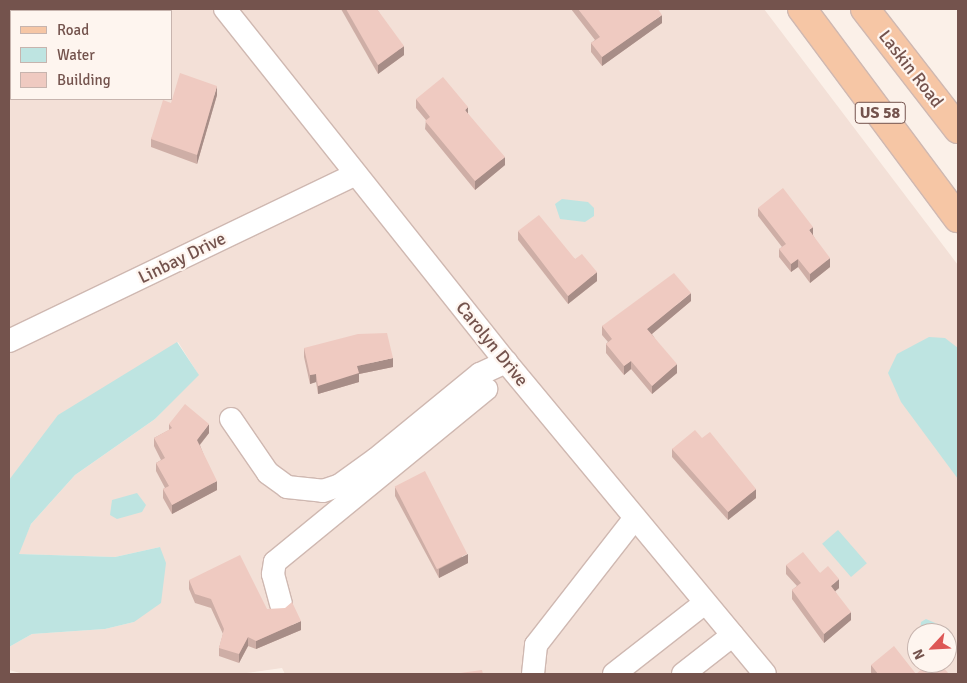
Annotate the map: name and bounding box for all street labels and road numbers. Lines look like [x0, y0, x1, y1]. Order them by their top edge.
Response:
street label: Laskin Road [874, 26, 948, 112]
road number: US 58 [854, 100, 906, 126]
street label: Linbay Drive [135, 228, 229, 288]
street label: Carolyn Drive [451, 297, 533, 391]

